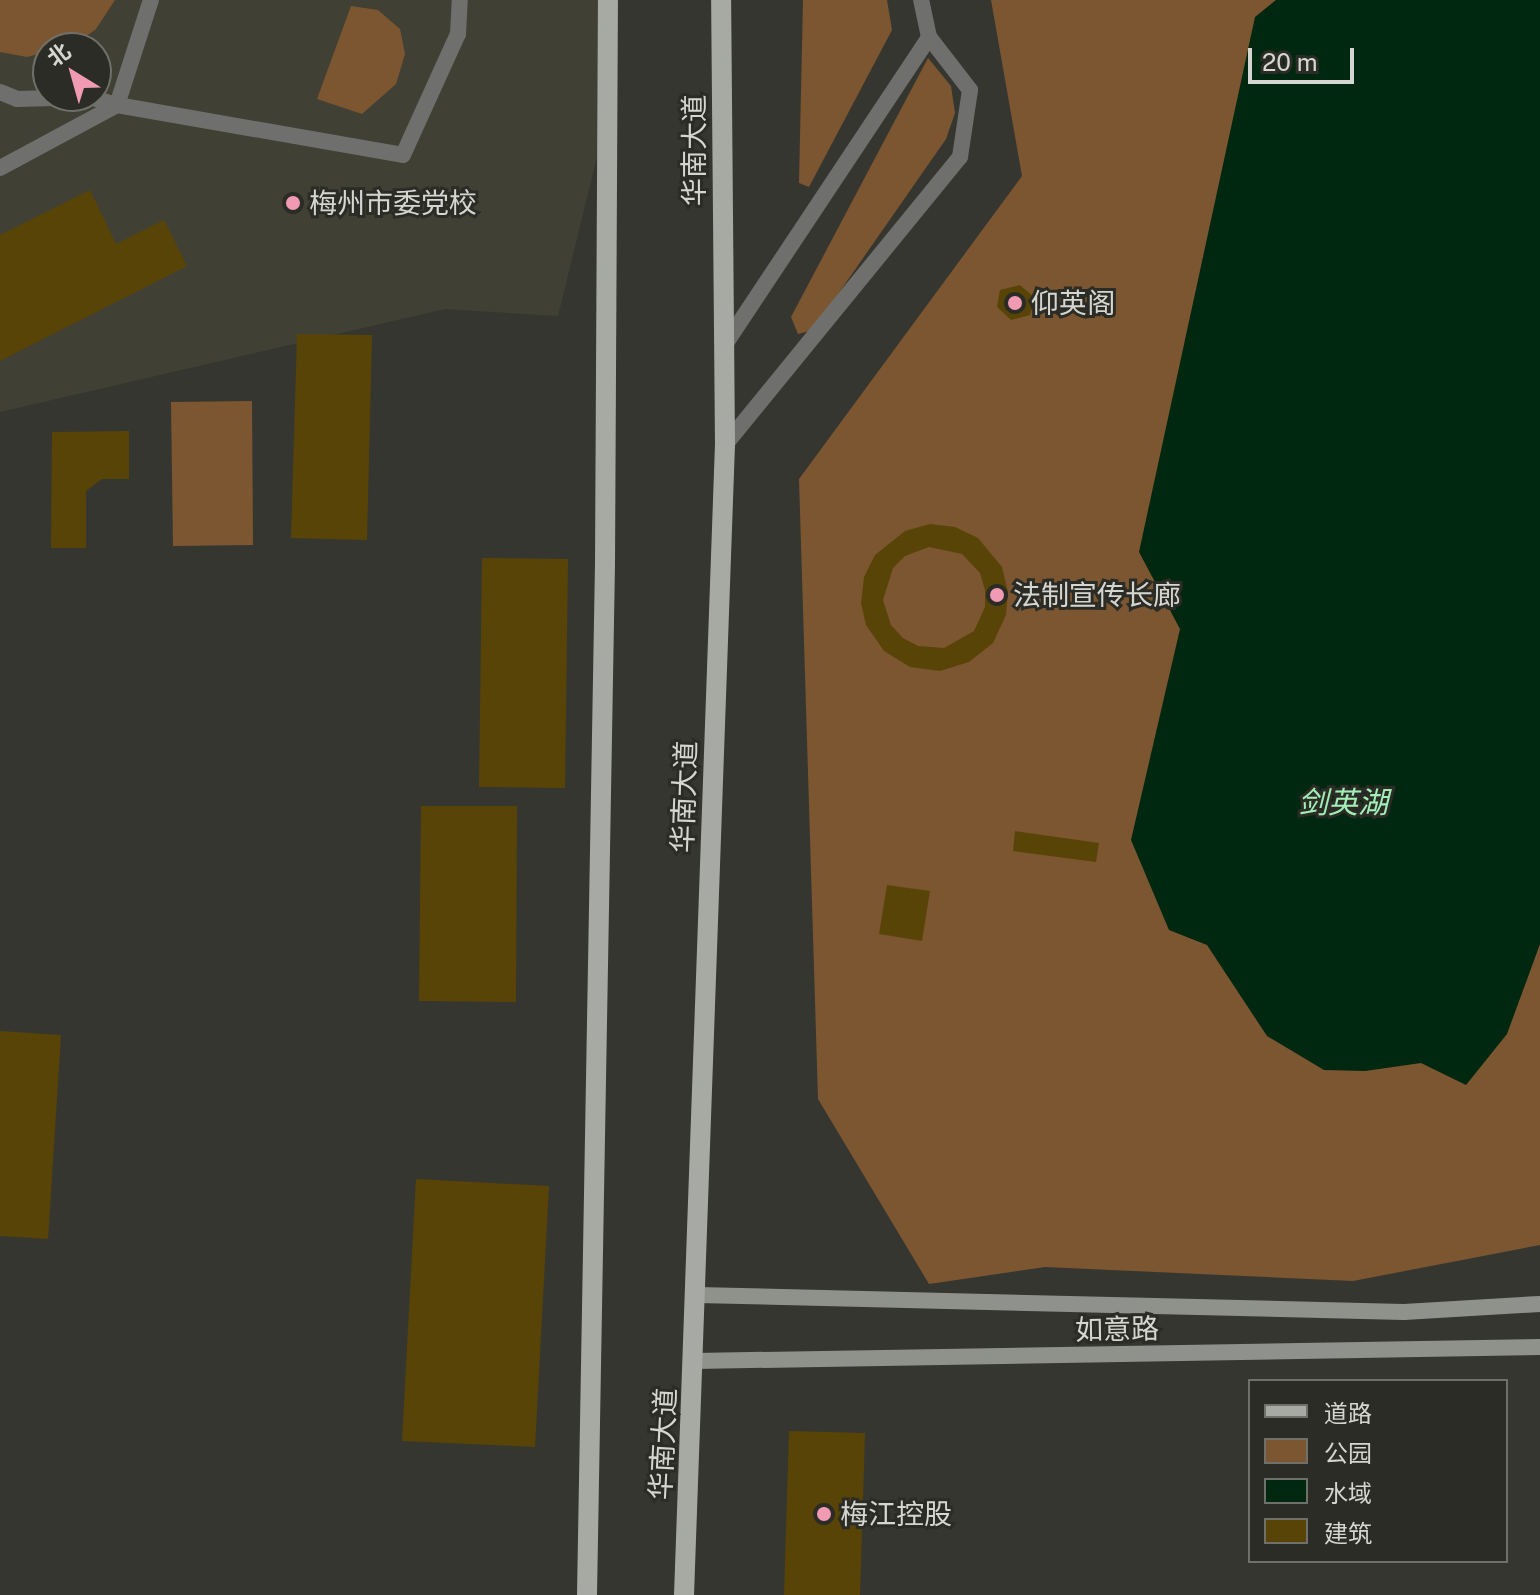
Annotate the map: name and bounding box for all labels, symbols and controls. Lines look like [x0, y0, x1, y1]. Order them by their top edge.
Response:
north arrow [32, 32, 112, 112]
scale bar [1252, 32, 1358, 82]
text: 北 [42, 37, 75, 71]
text: 20 m [1262, 48, 1318, 76]
street label: 华南大道 [677, 94, 711, 206]
place label: 梅州市委党校 [309, 186, 477, 220]
marker: 梅州市委党校 [284, 194, 302, 212]
place label: 仰英阁 [1031, 286, 1115, 320]
marker: 仰英阁 [1006, 294, 1024, 312]
place label: 法制宣传长廊 [1013, 578, 1181, 612]
marker: 法制宣传长廊 [988, 586, 1006, 604]
street label: 华南大道 [665, 740, 703, 854]
water label: 剑英湖 [1298, 784, 1388, 820]
street label: 如意路 [1075, 1311, 1159, 1347]
legend [1248, 1379, 1508, 1563]
street label: 华南大道 [643, 1387, 683, 1501]
text: 道路 [1324, 1399, 1372, 1427]
text: 公园 [1324, 1439, 1372, 1467]
text: 水域 [1324, 1479, 1372, 1507]
place label: 梅江控股 [840, 1497, 952, 1531]
marker: 梅江控股 [815, 1505, 833, 1523]
text: 建筑 [1324, 1519, 1372, 1547]

